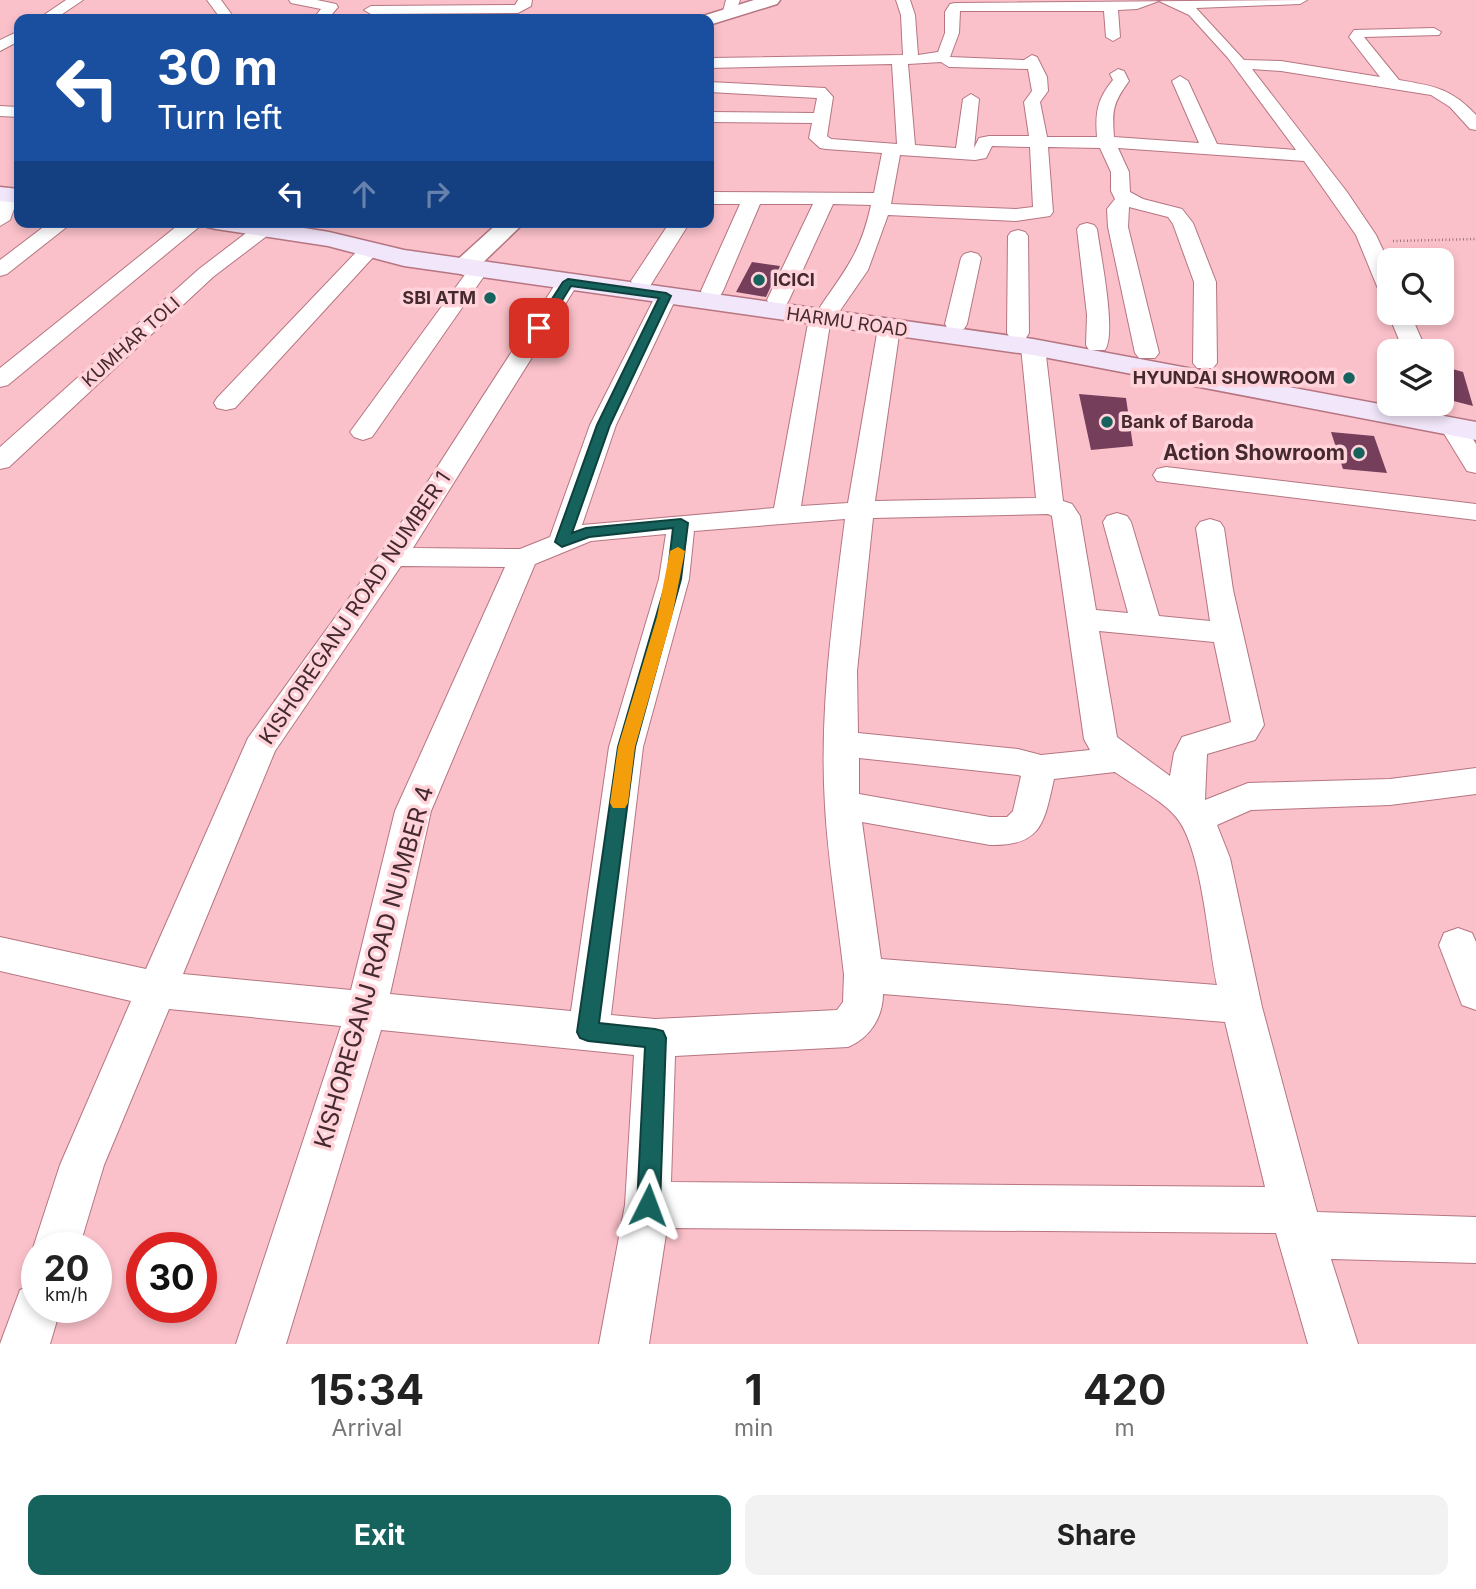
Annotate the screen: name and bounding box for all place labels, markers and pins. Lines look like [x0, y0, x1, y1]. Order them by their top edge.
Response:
place label: ICICI [773, 269, 815, 290]
marker: ICICI [751, 272, 767, 288]
place label: SBI ATM [402, 287, 476, 308]
marker: SBI ATM [482, 290, 498, 306]
pin [509, 298, 569, 358]
place label: HYUNDAI SHOWROOM [1133, 367, 1335, 388]
marker: HYUNDAI SHOWROOM [1341, 370, 1357, 386]
place label: Bank of Baroda [1121, 411, 1254, 432]
marker: Bank of Baroda [1099, 414, 1115, 430]
place label: Action Showroom [1163, 440, 1345, 465]
marker: Action Showroom [1351, 445, 1367, 461]

